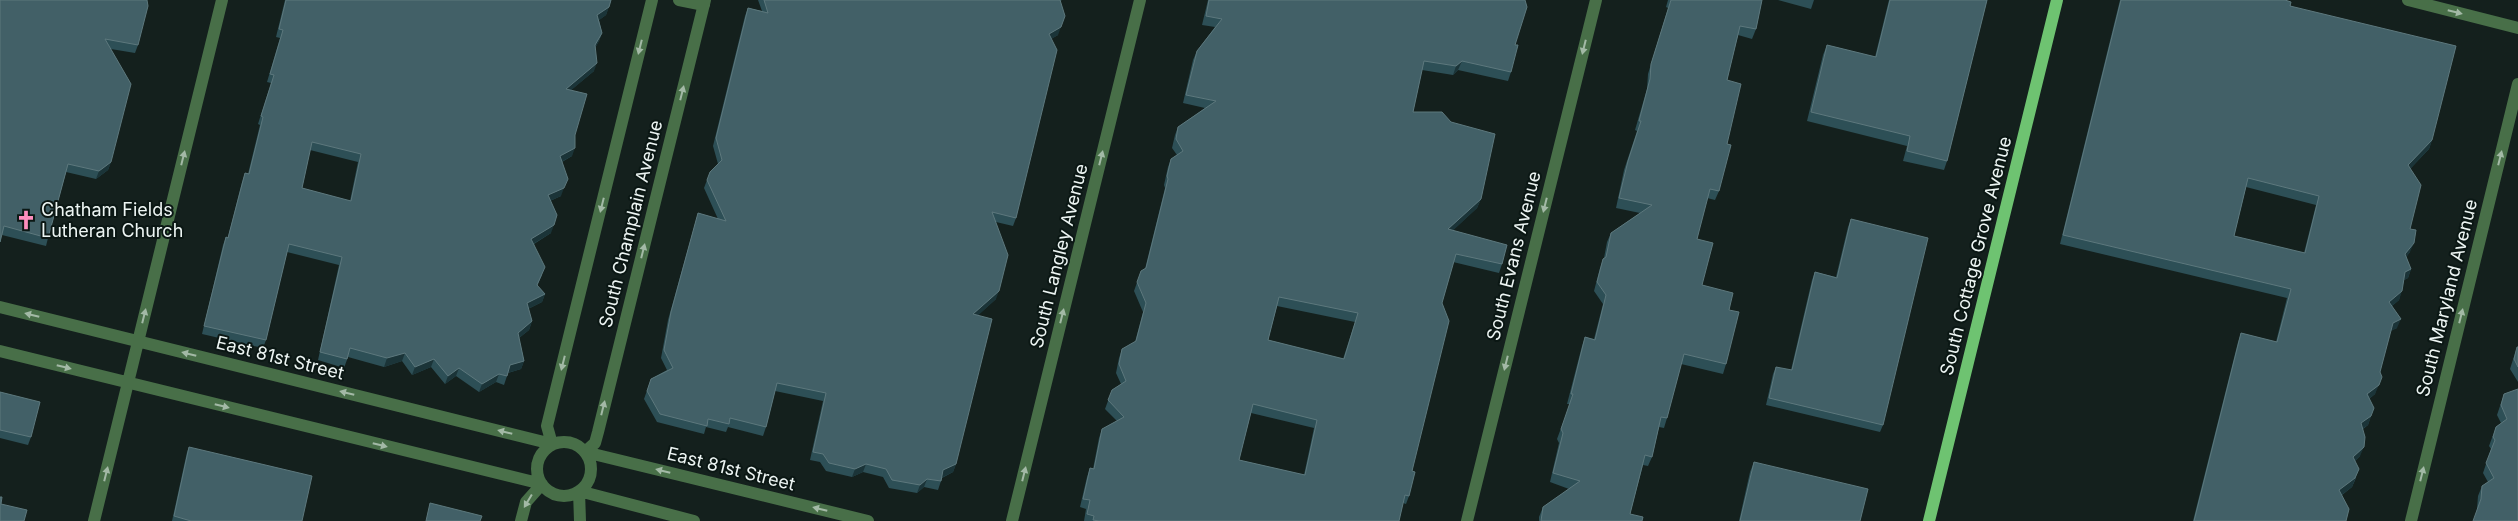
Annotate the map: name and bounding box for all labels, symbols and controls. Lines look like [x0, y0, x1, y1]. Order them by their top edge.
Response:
one-way arrow [2447, 8, 2462, 16]
one-way arrow [636, 40, 644, 55]
one-way arrow [1580, 40, 1588, 55]
one-way arrow [678, 86, 686, 101]
street label: South Champlain Avenue [595, 118, 666, 330]
street label: South Cottage Grove Avenue [1936, 134, 2015, 378]
one-way arrow [179, 151, 187, 166]
one-way arrow [1097, 151, 1105, 166]
one-way arrow [2496, 151, 2504, 166]
street label: South Langley Avenue [1025, 161, 1092, 350]
street label: South Evans Avenue [1482, 169, 1545, 343]
one-way arrow [1541, 197, 1549, 213]
street label: South Maryland Avenue [2412, 197, 2481, 399]
one-way arrow [598, 198, 606, 213]
place label: Chatham Fields Lutheran Church [41, 199, 183, 241]
church icon: Chatham Fields Lutheran Church [15, 209, 37, 231]
one-way arrow [639, 243, 647, 258]
one-way arrow [140, 308, 148, 323]
one-way arrow [1059, 308, 1067, 323]
one-way arrow [2457, 308, 2465, 323]
one-way arrow [24, 311, 39, 319]
street label: East 81st Street [214, 331, 346, 384]
one-way arrow [182, 350, 197, 358]
one-way arrow [559, 355, 567, 370]
one-way arrow [1502, 355, 1510, 370]
one-way arrow [57, 363, 72, 371]
one-way arrow [340, 388, 355, 396]
one-way arrow [600, 401, 608, 416]
one-way arrow [215, 402, 230, 410]
one-way arrow [497, 428, 512, 436]
one-way arrow [372, 441, 387, 449]
street label: East 81st Street [665, 442, 797, 495]
one-way arrow [102, 466, 110, 481]
one-way arrow [1020, 466, 1028, 481]
one-way arrow [2418, 466, 2426, 481]
one-way arrow [655, 467, 670, 475]
one-way arrow [524, 494, 533, 508]
one-way arrow [813, 505, 828, 513]

